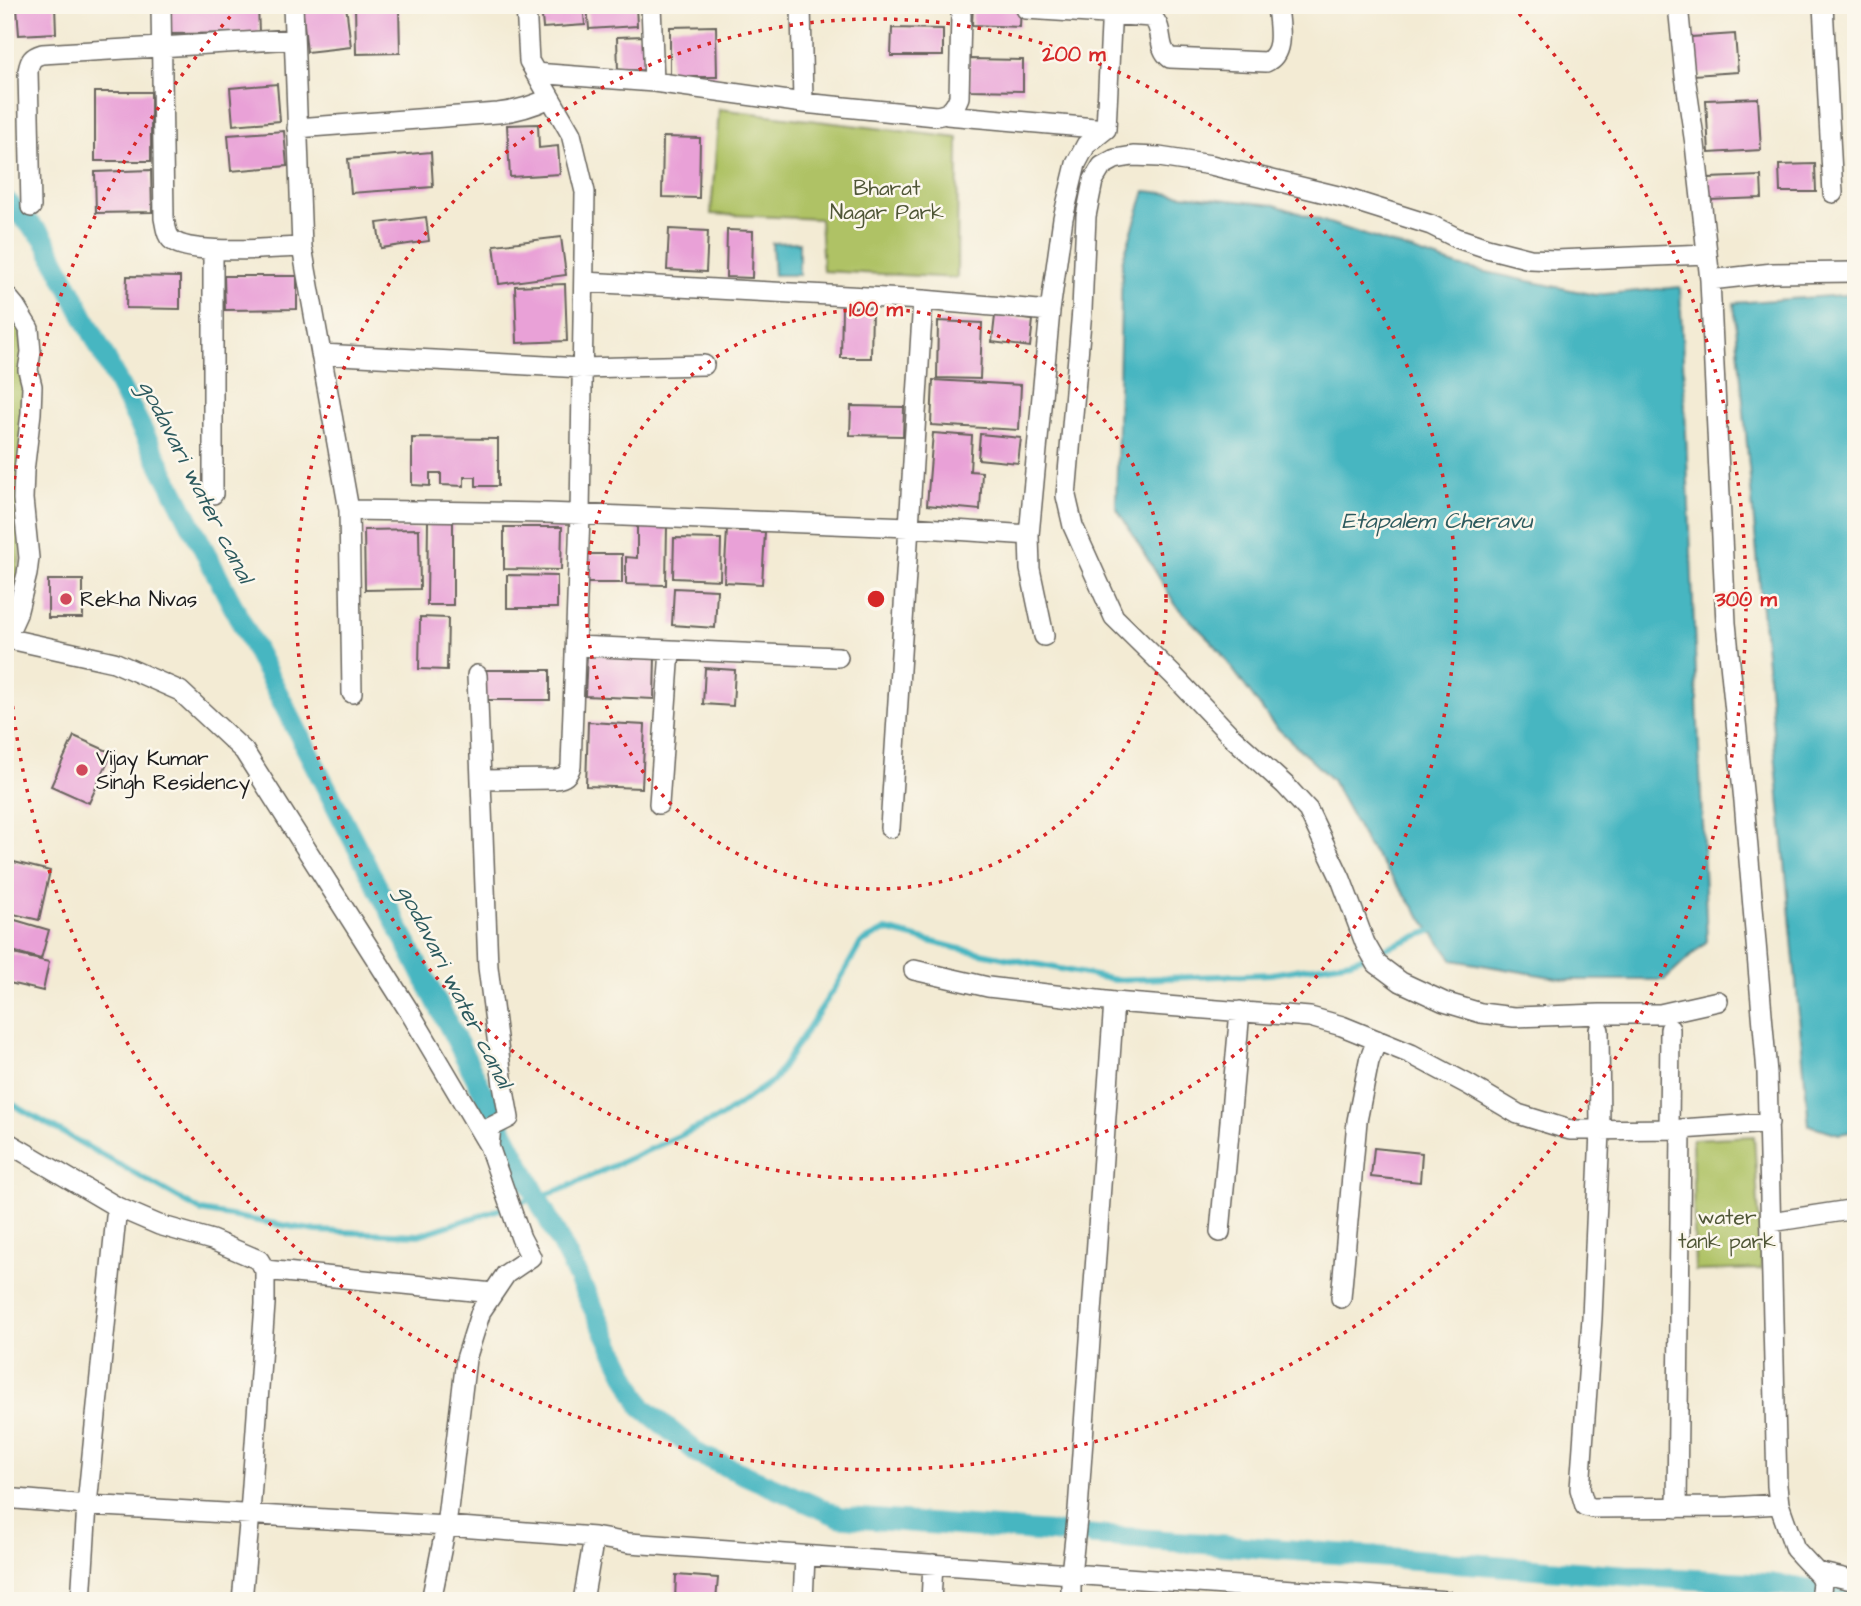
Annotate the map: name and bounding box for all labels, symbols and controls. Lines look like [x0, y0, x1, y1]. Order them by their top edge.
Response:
text: 200 m [1041, 40, 1106, 69]
park label: Bharat Nagar Park [830, 174, 944, 229]
text: 100 m [849, 295, 904, 324]
water label: godavari water canal [130, 373, 263, 592]
water label: Etapalem Cheravu [1342, 505, 1534, 537]
place label: Rekha Nivas [80, 585, 197, 614]
text: 300 m [1714, 585, 1778, 614]
centre of rings [864, 587, 888, 611]
marker: Rekha Nivas [58, 591, 74, 607]
place label: Vijay Kumar Singh Residency [96, 744, 251, 799]
marker: Vijay Kumar Singh Residency [74, 762, 90, 778]
water label: godavari water canal [389, 878, 522, 1097]
park label: water tank park [1678, 1203, 1776, 1257]

